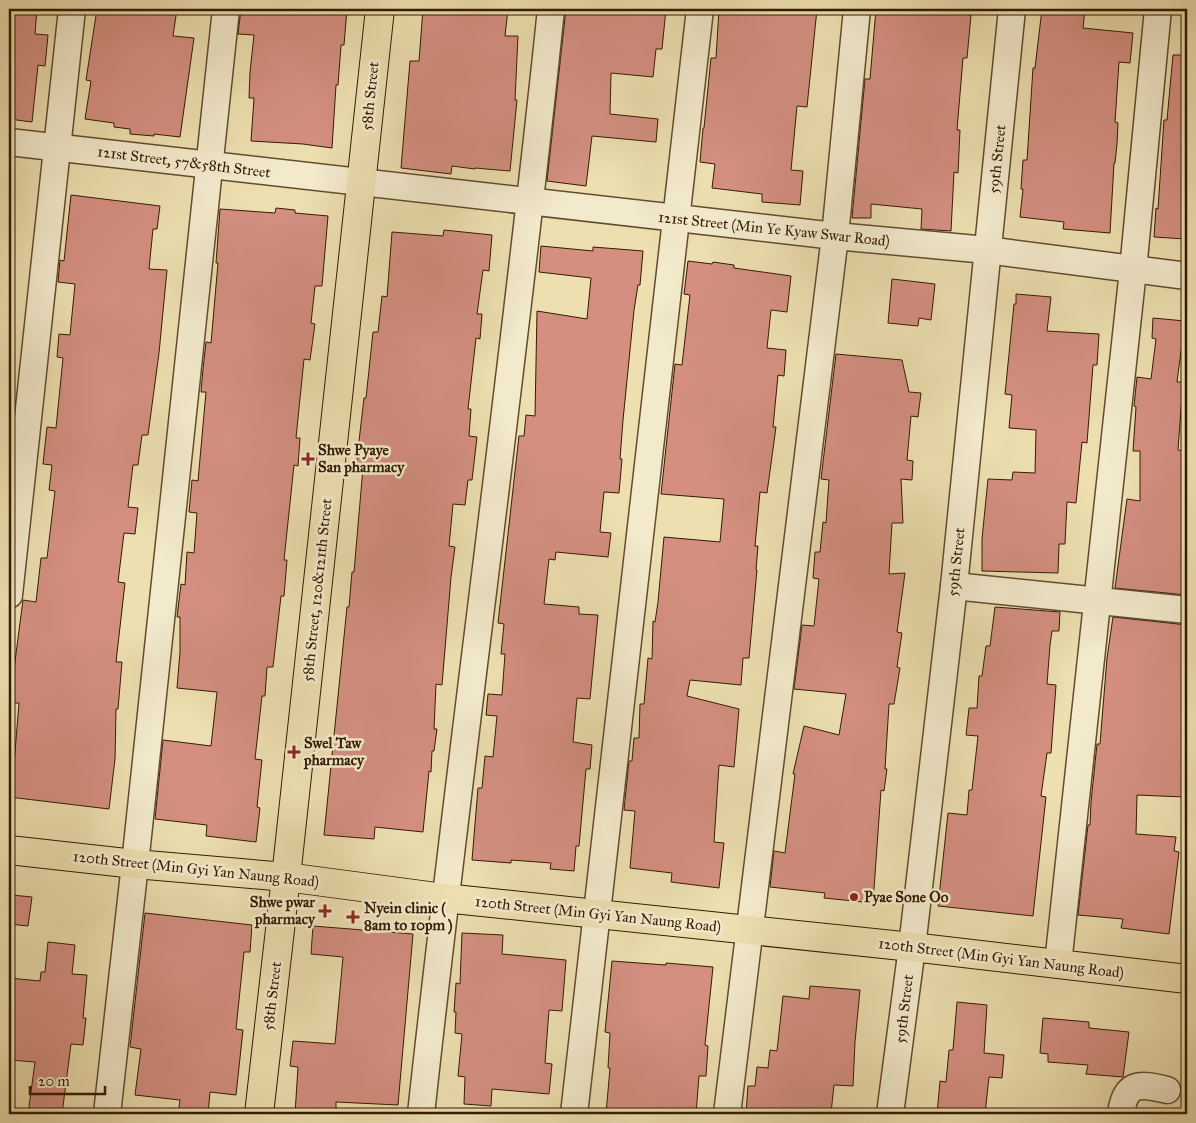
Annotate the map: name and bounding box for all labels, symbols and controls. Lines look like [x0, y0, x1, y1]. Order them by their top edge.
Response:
street label: 58th Street [357, 60, 383, 131]
street label: 59th Street [984, 123, 1010, 194]
street label: 121st Street, 57&58th Street [96, 142, 272, 182]
street label: 121st Street (Min Ye Kyaw Swar Road) [657, 208, 891, 251]
place label: Shwe Pyaye San pharmacy [318, 441, 405, 477]
marker: Shwe Pyaye San pharmacy [302, 453, 314, 465]
street label: 58th Street, 120&121th Street [298, 497, 336, 683]
street label: 59th Street [943, 526, 969, 597]
place label: Swel Taw pharmacy [303, 734, 365, 770]
marker: Swel Taw pharmacy [288, 746, 300, 758]
street label: 120th Street (Min Gyi Yan Naung Road) [72, 847, 320, 892]
place label: Pyae Sone Oo [864, 888, 949, 907]
marker: Pyae Sone Oo [848, 891, 860, 903]
street label: 120th Street (Min Gyi Yan Naung Road) [474, 892, 722, 937]
place label: Shwe pwar pharmacy [250, 893, 316, 929]
place label: Nyein clinic ( 8am to 10pm ) [364, 899, 453, 935]
marker: Shwe pwar pharmacy [319, 905, 331, 917]
marker: Nyein clinic ( 8am to 10pm ) [346, 910, 360, 924]
street label: 120th Street (Min Gyi Yan Naung Road) [877, 934, 1125, 983]
street label: 58th Street [259, 960, 285, 1031]
street label: 59th Street [891, 973, 917, 1044]
scale bar [30, 1063, 105, 1095]
text: 20 m [38, 1072, 70, 1090]

